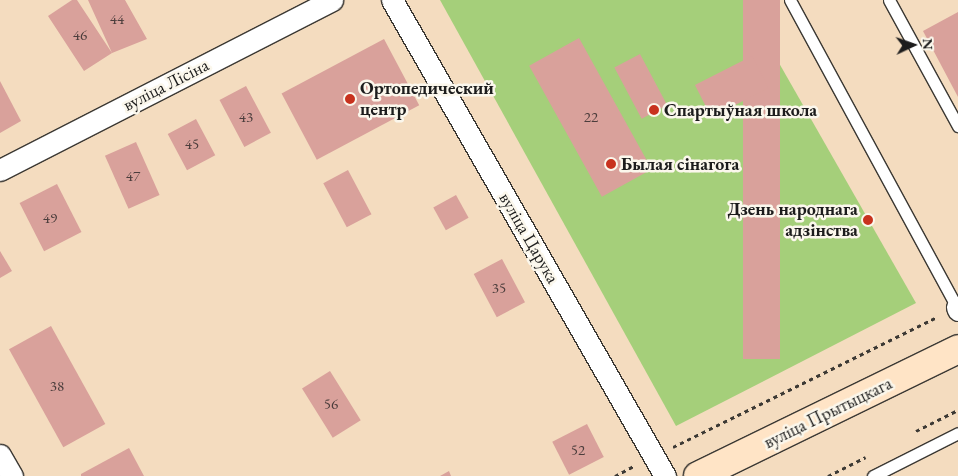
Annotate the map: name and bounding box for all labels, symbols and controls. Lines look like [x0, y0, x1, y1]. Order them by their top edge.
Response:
house number: 44 [110, 10, 124, 28]
north arrow [888, 20, 938, 70]
house number: 46 [73, 26, 87, 44]
text: N [919, 38, 937, 50]
street label: вуліца Лісіна [119, 54, 213, 116]
place label: Ортопедический центр [360, 78, 494, 120]
marker: Ортопедический центр [344, 93, 356, 105]
place label: Спартыўная школа [664, 99, 817, 121]
marker: Спартыўная школа [648, 104, 660, 116]
house number: 43 [239, 108, 253, 126]
house number: 22 [584, 108, 598, 126]
house number: 45 [185, 135, 199, 153]
place label: Былая сінагога [621, 153, 739, 175]
marker: Былая сінагога [605, 158, 617, 170]
house number: 47 [126, 167, 140, 185]
street label: вуліца Царука [494, 189, 564, 287]
place label: Дзень народнага адзінства [727, 199, 858, 242]
house number: 49 [43, 209, 57, 227]
marker: Дзень народнага адзінства [862, 214, 874, 226]
house number: 35 [492, 279, 506, 297]
street label: вуліца Прытыцкага [760, 373, 896, 453]
house number: 38 [50, 377, 64, 395]
house number: 56 [324, 395, 338, 413]
house number: 52 [571, 441, 585, 459]

